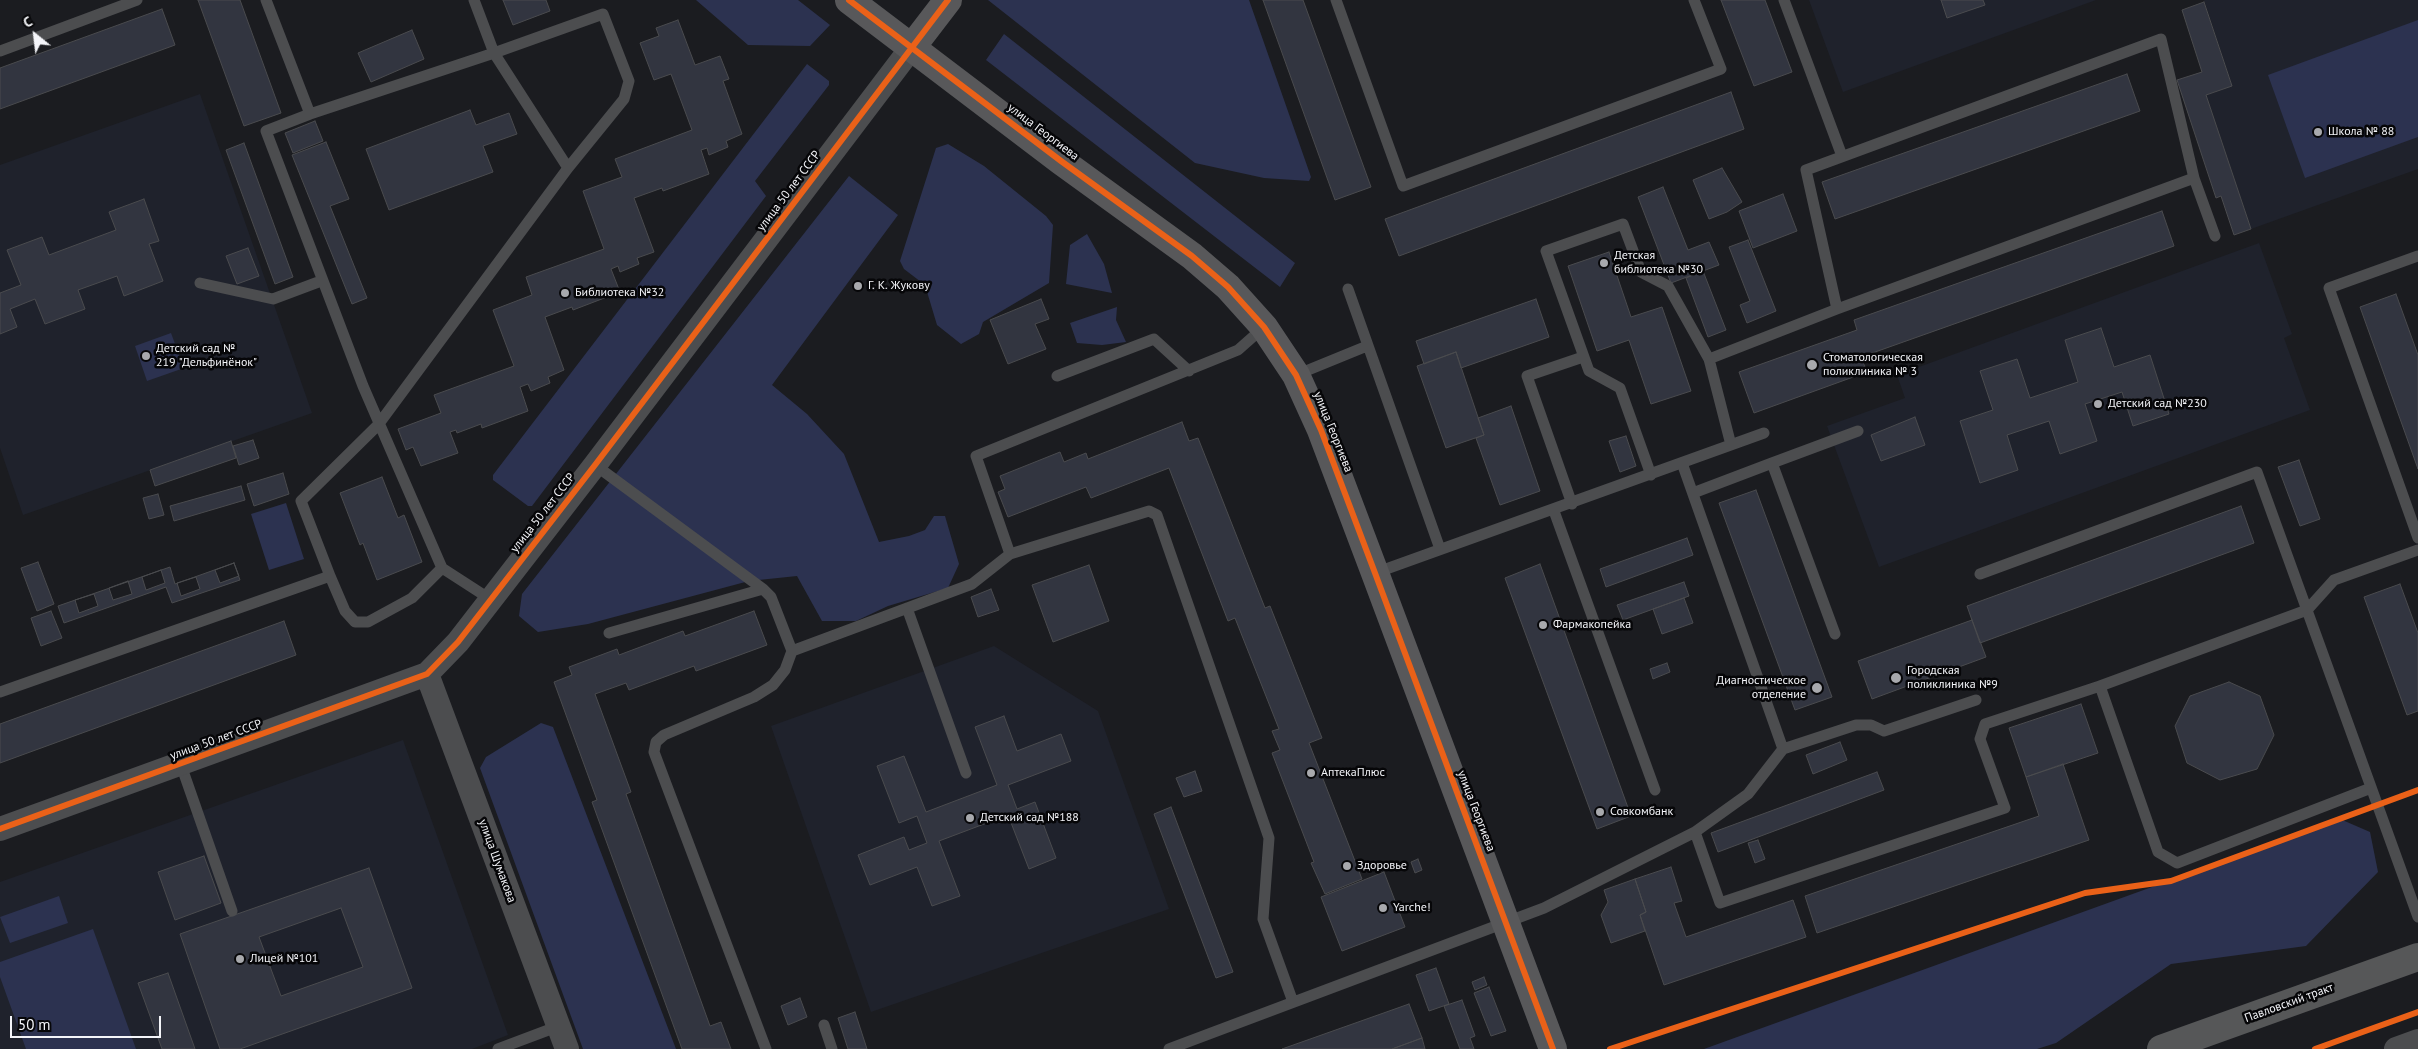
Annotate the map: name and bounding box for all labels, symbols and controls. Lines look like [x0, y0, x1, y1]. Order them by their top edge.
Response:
north arrow [10, 10, 60, 60]
text: С [20, 12, 36, 32]
street label: улица Георгиева [1004, 100, 1082, 164]
place label: Школа № 88 [2328, 125, 2394, 139]
marker: Школа № 88 [2312, 126, 2324, 138]
street label: улица 50 лет СССР [754, 148, 824, 234]
place label: Детская библиотека №30 [1614, 249, 1703, 277]
marker: Детская библиотека №30 [1598, 257, 1610, 269]
place label: Г. К. Жукову [868, 279, 930, 293]
marker: Г. К. Жукову [852, 280, 864, 292]
place label: Библиотека №32 [575, 286, 664, 300]
marker: Библиотека №32 [559, 287, 571, 299]
place label: Детский сад № 219 "Дельфинёнок" [156, 342, 257, 370]
marker: Детский сад № 219 "Дельфинёнок" [140, 350, 152, 362]
place label: Стоматологическая поликлиника № 3 [1823, 351, 1923, 379]
marker: Стоматологическая поликлиника № 3 [1805, 358, 1819, 372]
street label: улица Георгиева [1310, 390, 1356, 474]
place label: Детский сад №230 [2108, 397, 2207, 411]
marker: Детский сад №230 [2092, 398, 2104, 410]
street label: улица 50 лет СССР [508, 470, 578, 556]
place label: Фармакопейка [1553, 618, 1631, 632]
marker: Фармакопейка [1537, 619, 1549, 631]
place label: Городская поликлиника №9 [1907, 664, 1998, 692]
marker: Городская поликлиника №9 [1889, 671, 1903, 685]
place label: Диагностическое отделение [1716, 674, 1806, 702]
marker: Диагностическое отделение [1810, 681, 1824, 695]
street label: улица 50 лет СССР [168, 717, 264, 763]
place label: АптекаПлюс [1321, 766, 1385, 780]
marker: АптекаПлюс [1305, 767, 1317, 779]
street label: улица Георгиева [1454, 768, 1498, 854]
place label: Совкомбанк [1610, 805, 1673, 819]
marker: Совкомбанк [1594, 806, 1606, 818]
place label: Детский сад №188 [980, 811, 1079, 825]
marker: Детский сад №188 [964, 812, 976, 824]
street label: улица Шумакова [475, 817, 519, 905]
place label: Здоровье [1357, 859, 1407, 873]
marker: Здоровье [1341, 860, 1353, 872]
place label: Yarche! [1393, 901, 1431, 915]
marker: Yarche! [1377, 902, 1389, 914]
place label: Лицей №101 [250, 952, 318, 966]
marker: Лицей №101 [234, 953, 246, 965]
street label: Павловский тракт [2243, 980, 2335, 1026]
scale bar [12, 1006, 164, 1038]
text: 50 m [18, 1015, 51, 1034]

